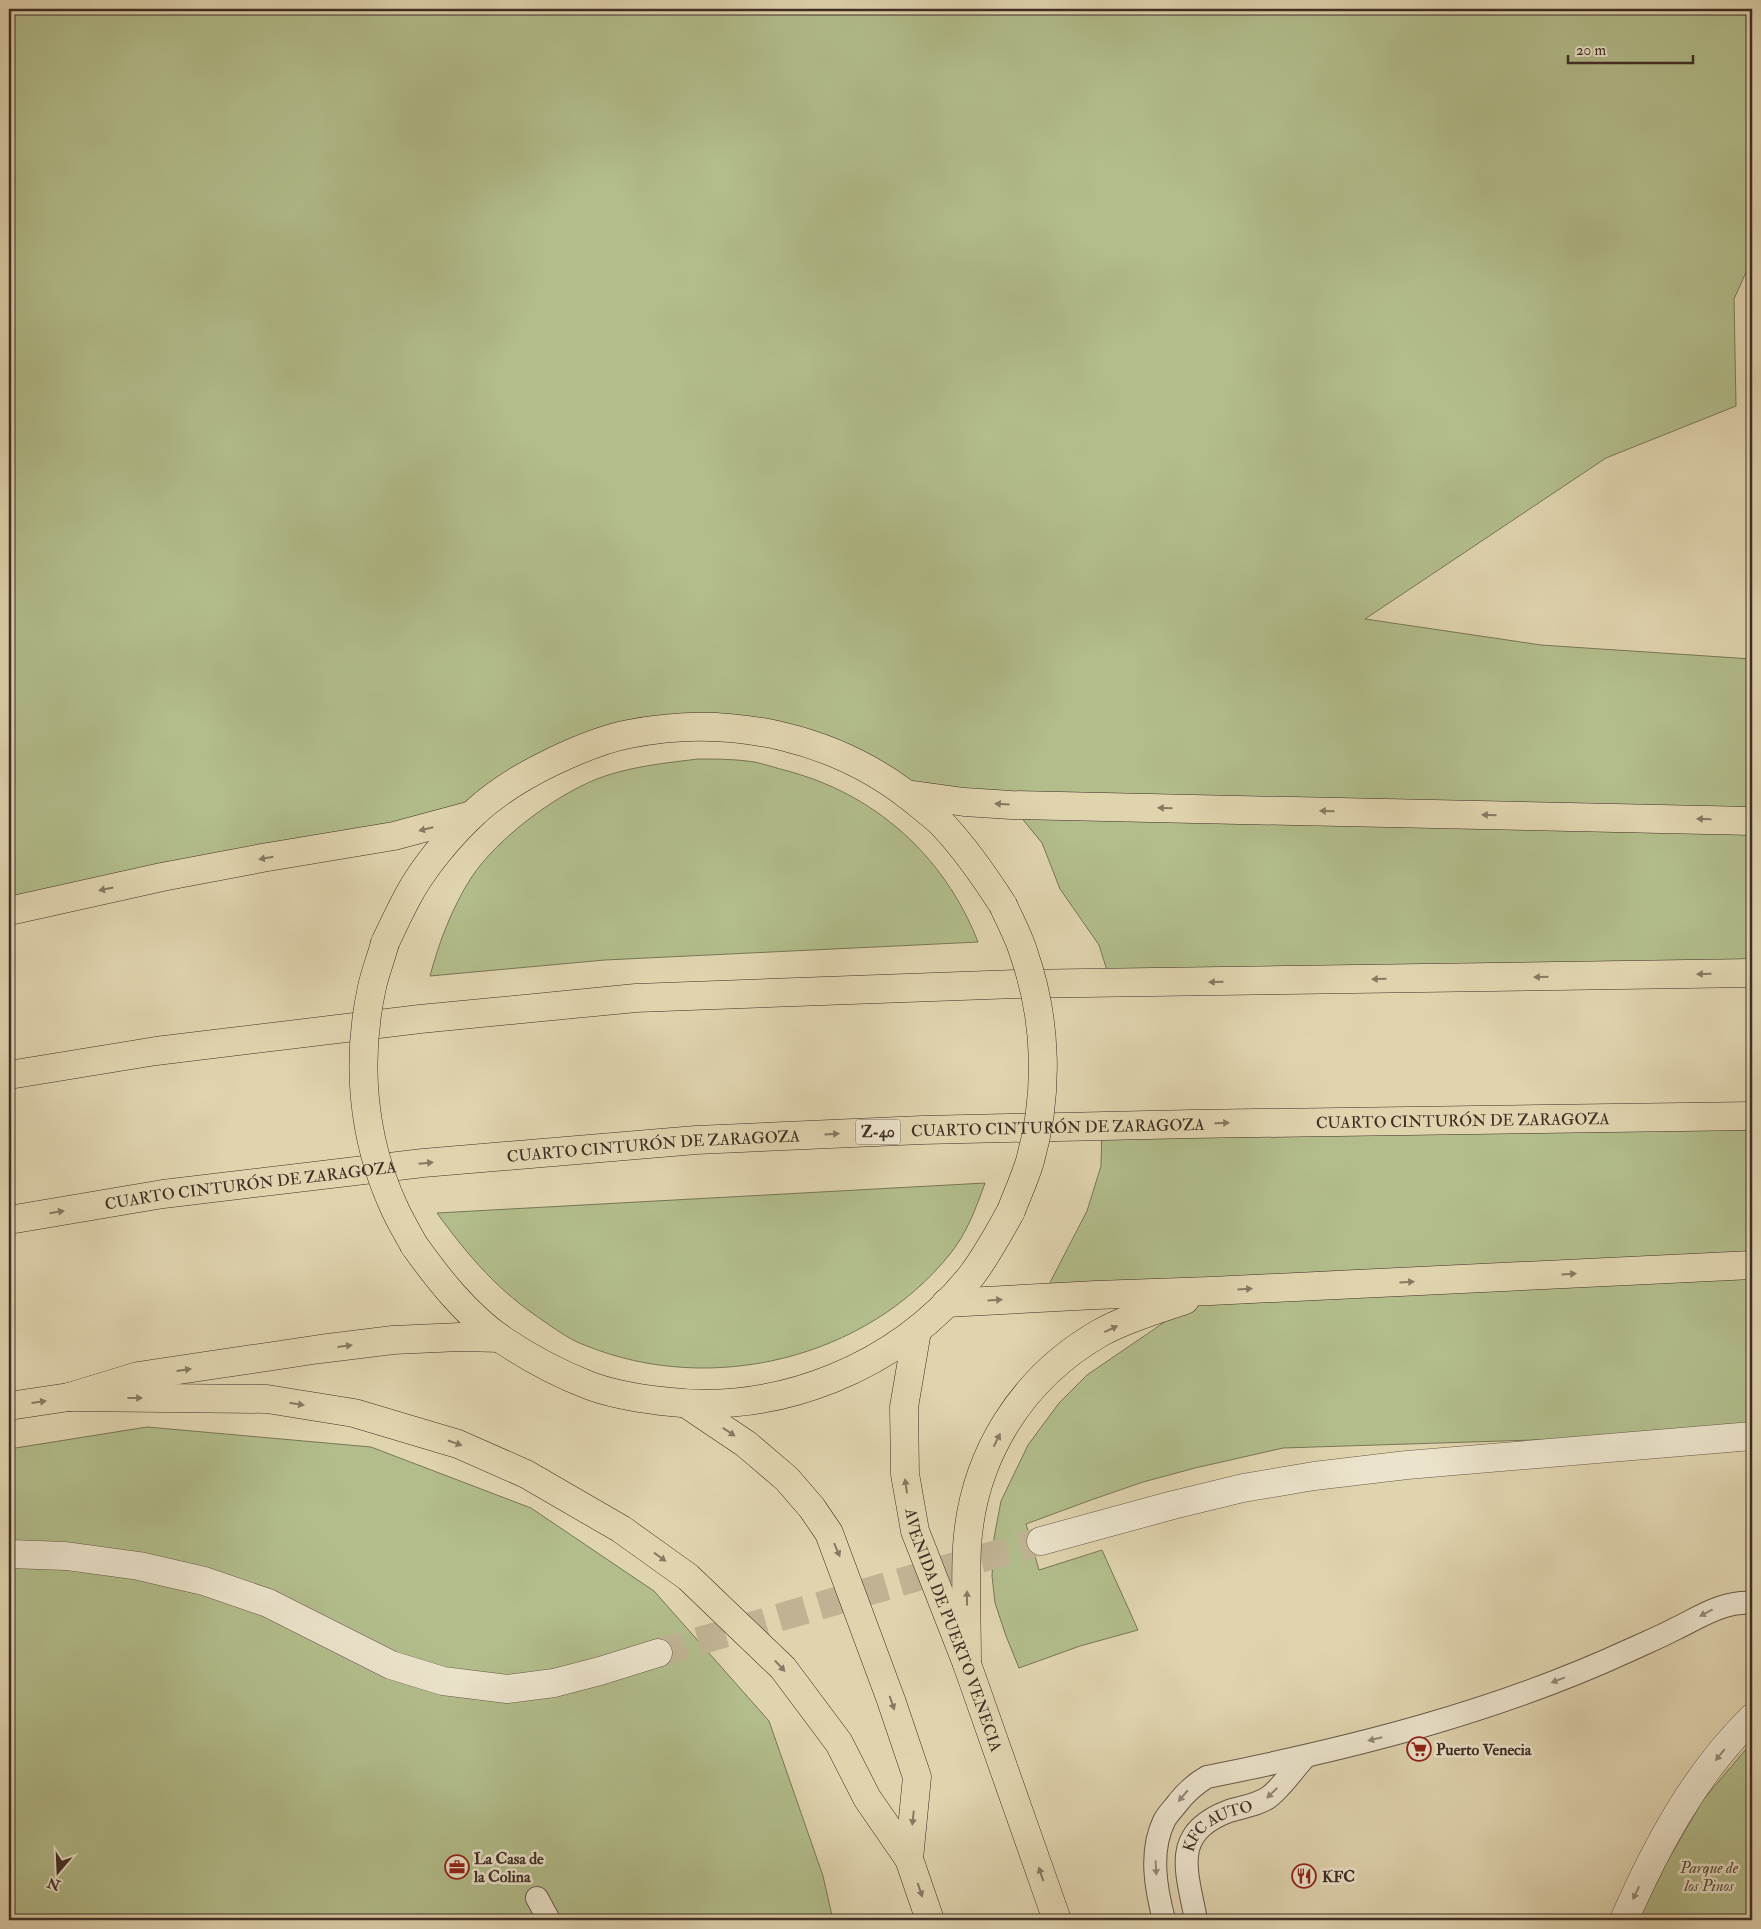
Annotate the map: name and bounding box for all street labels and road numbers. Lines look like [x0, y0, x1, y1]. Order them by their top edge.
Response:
street label: CUARTO CINTURÓN DE ZARAGOZA [1316, 1109, 1610, 1133]
street label: CUARTO CINTURÓN DE ZARAGOZA [911, 1115, 1205, 1141]
road number: Z-40 [856, 1120, 900, 1144]
street label: CUARTO CINTURÓN DE ZARAGOZA [506, 1126, 800, 1167]
street label: CUARTO CINTURÓN DE ZARAGOZA [103, 1157, 397, 1215]
street label: AVENIDA DE PUERTO VENECIA [900, 1506, 1006, 1754]
street label: KFC AUTO [1179, 1796, 1255, 1854]

